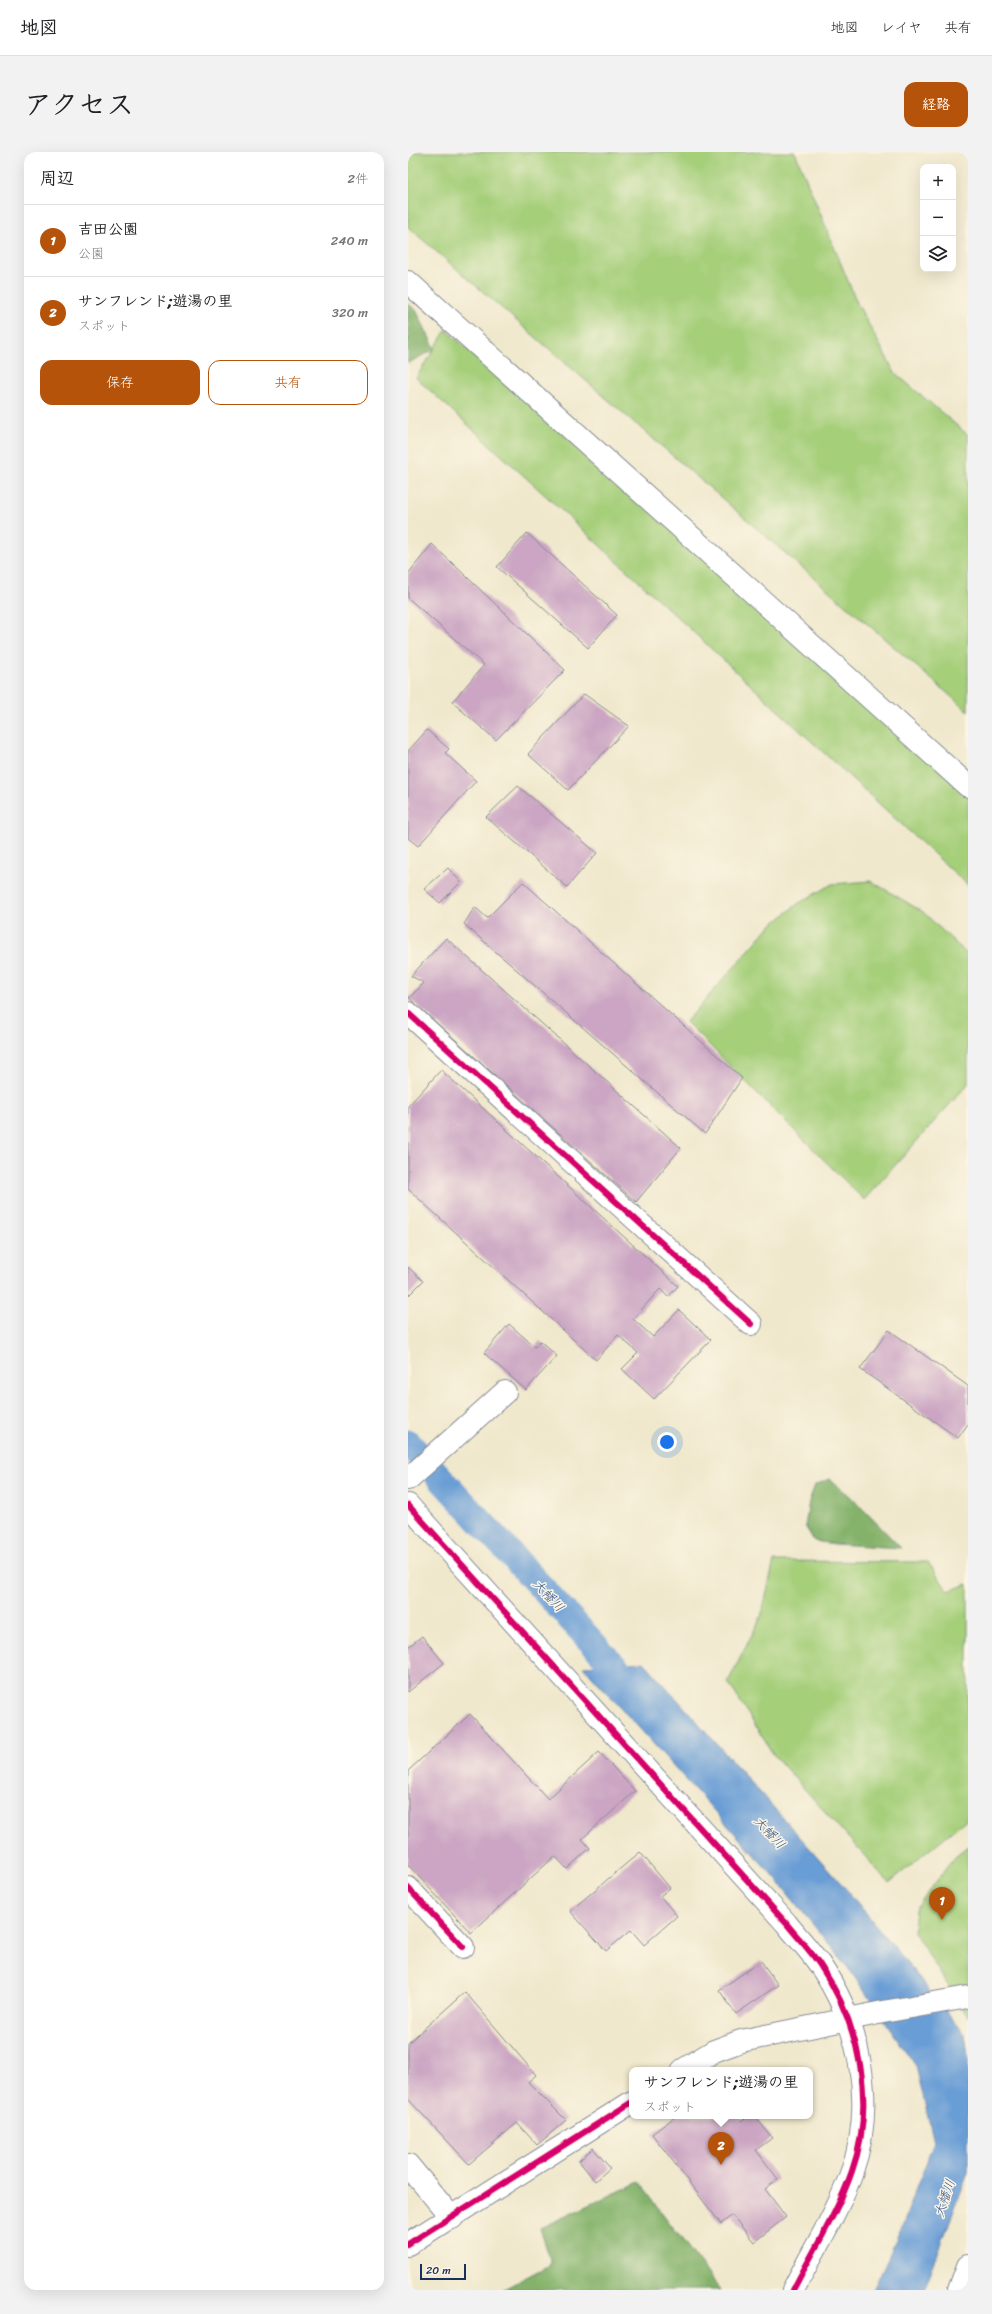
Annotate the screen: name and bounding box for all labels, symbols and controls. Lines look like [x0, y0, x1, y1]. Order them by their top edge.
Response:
text: 地図 [20, 11, 58, 44]
text: 地図 [831, 15, 859, 40]
text: レイヤ [881, 15, 922, 40]
text: 共有 [944, 15, 972, 40]
text: アクセス [24, 80, 134, 129]
button: 経路 [904, 82, 968, 127]
text: 周辺 [40, 163, 74, 193]
map controls [920, 164, 956, 272]
button: + [920, 164, 956, 200]
text: 2件 [347, 167, 368, 190]
button: − [920, 200, 956, 236]
text: 吉田公園 [78, 216, 138, 242]
text: 1 [50, 229, 56, 252]
text: 240 m [331, 229, 368, 252]
button: layers [920, 236, 956, 272]
text: 公園 [78, 242, 104, 265]
text: サンフレンド;遊湯の里 [78, 288, 233, 314]
text: 2 [49, 301, 57, 324]
text: 320 m [332, 301, 368, 324]
text: スポット [78, 314, 130, 337]
button: 保存 [40, 360, 200, 405]
button: 共有 [208, 360, 368, 405]
your location [657, 1432, 677, 1452]
water label: 大幡川 [527, 1573, 570, 1617]
water label: 大幡川 [748, 1810, 791, 1854]
pin: 1 [929, 1887, 955, 1920]
popup [629, 2067, 813, 2119]
text: サンフレンド;遊湯の里 [644, 2069, 798, 2095]
text: スポット [644, 2095, 696, 2118]
pin: 2 [708, 2132, 734, 2165]
water label: 大幡川 [927, 2176, 962, 2220]
text: 20 m [426, 2261, 451, 2280]
scale bar [420, 2262, 466, 2281]

